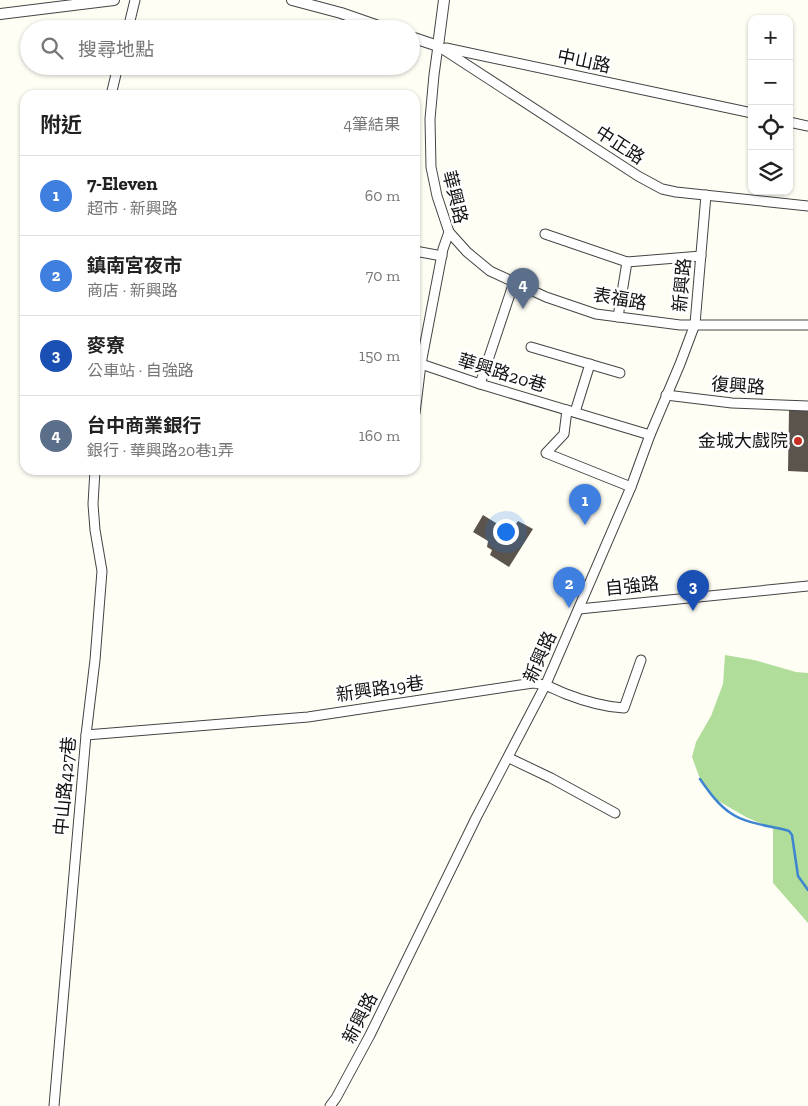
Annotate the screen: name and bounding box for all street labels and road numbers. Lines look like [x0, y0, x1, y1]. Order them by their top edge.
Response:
street label: 中山路 [555, 45, 613, 77]
street label: 中正路 [591, 121, 649, 169]
street label: 華興路 [438, 168, 472, 226]
street label: 新興路 [669, 257, 695, 313]
street label: 表福路 [592, 283, 648, 315]
street label: 華興路20巷 [455, 349, 549, 397]
street label: 復興路 [710, 373, 766, 399]
street label: 自強路 [604, 572, 660, 600]
street label: 新興路 [519, 628, 561, 686]
street label: 新興路19巷 [335, 672, 425, 706]
street label: 中山路427巷 [50, 736, 80, 836]
street label: 新興路 [338, 989, 382, 1047]

